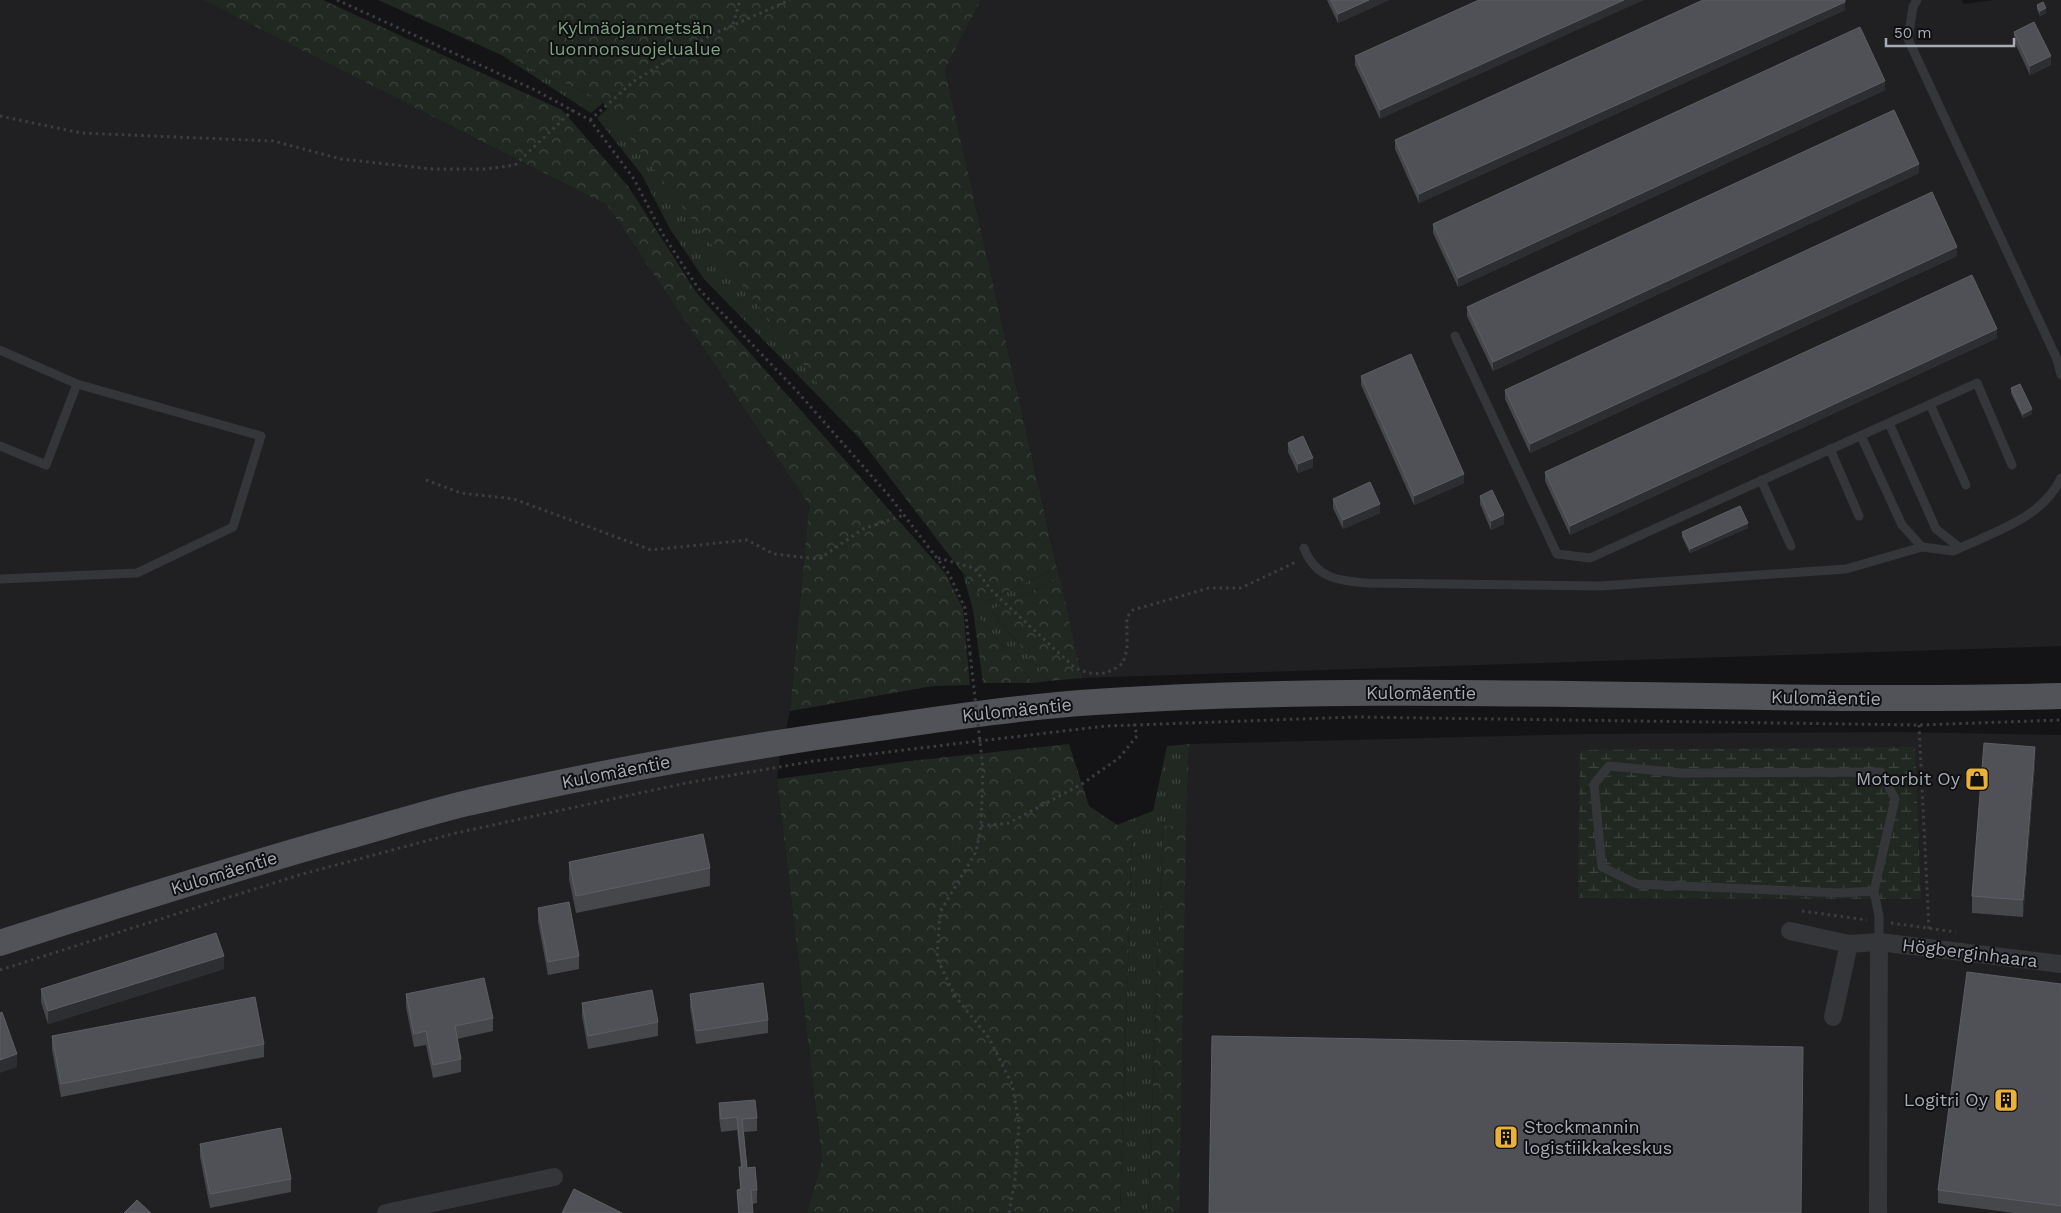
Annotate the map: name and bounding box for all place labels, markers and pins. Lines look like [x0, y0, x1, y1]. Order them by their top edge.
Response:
shop icon: Motorbit Oy [1964, 766, 1990, 792]
place label: Motorbit Oy [1856, 768, 1961, 789]
building icon: Logitri Oy [1993, 1087, 2019, 1113]
place label: Logitri Oy [1904, 1089, 1989, 1110]
place label: Stockmannin logistiikkakeskus [1524, 1116, 1672, 1158]
building icon: Stockmannin logistiikkakeskus [1493, 1124, 1519, 1150]

